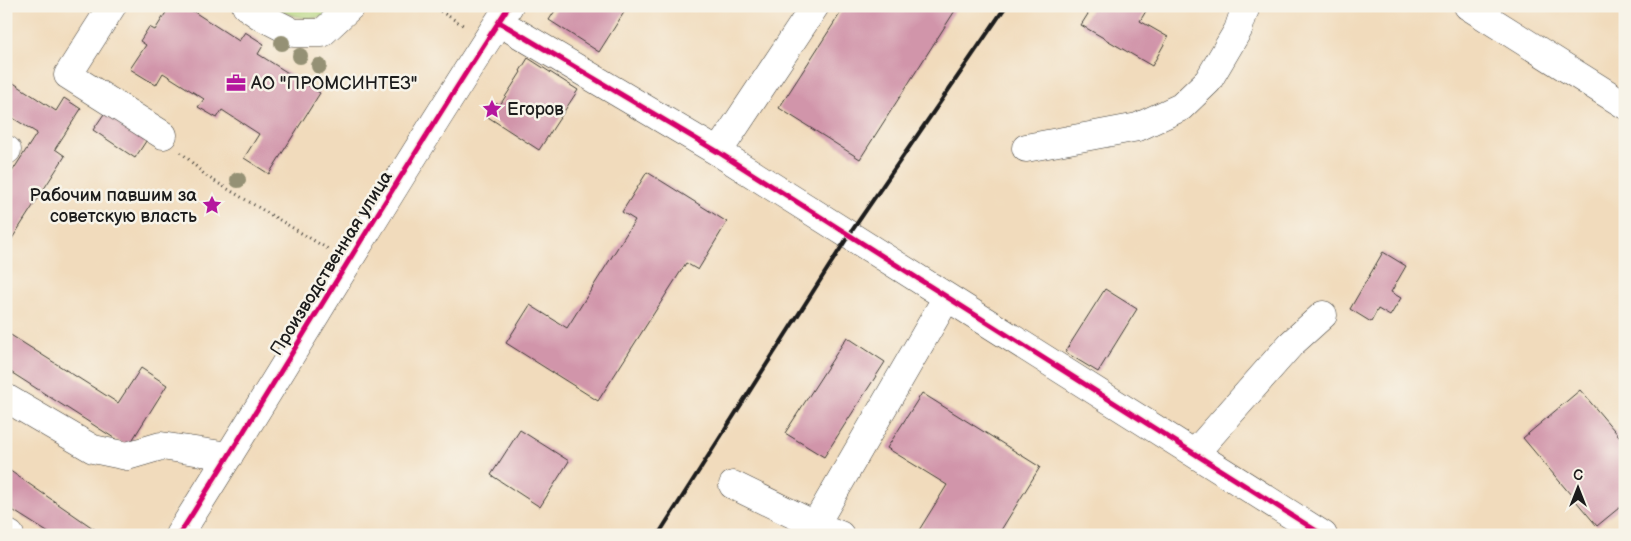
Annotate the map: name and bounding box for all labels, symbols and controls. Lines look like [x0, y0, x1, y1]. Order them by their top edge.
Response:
office icon: АО "ПРОМСИНТЕЗ" [225, 72, 247, 94]
place label: АО "ПРОМСИНТЕЗ" [250, 73, 418, 94]
place icon: Егоров [481, 98, 503, 120]
place label: Егоров [507, 99, 564, 120]
street label: Производственная улица [266, 167, 397, 359]
place label: Рабочим павшим за советскую власть [29, 185, 197, 227]
place icon: Рабочим павшим за советскую власть [201, 194, 223, 216]
north arrow [1554, 464, 1604, 514]
text: С [1573, 467, 1583, 484]

